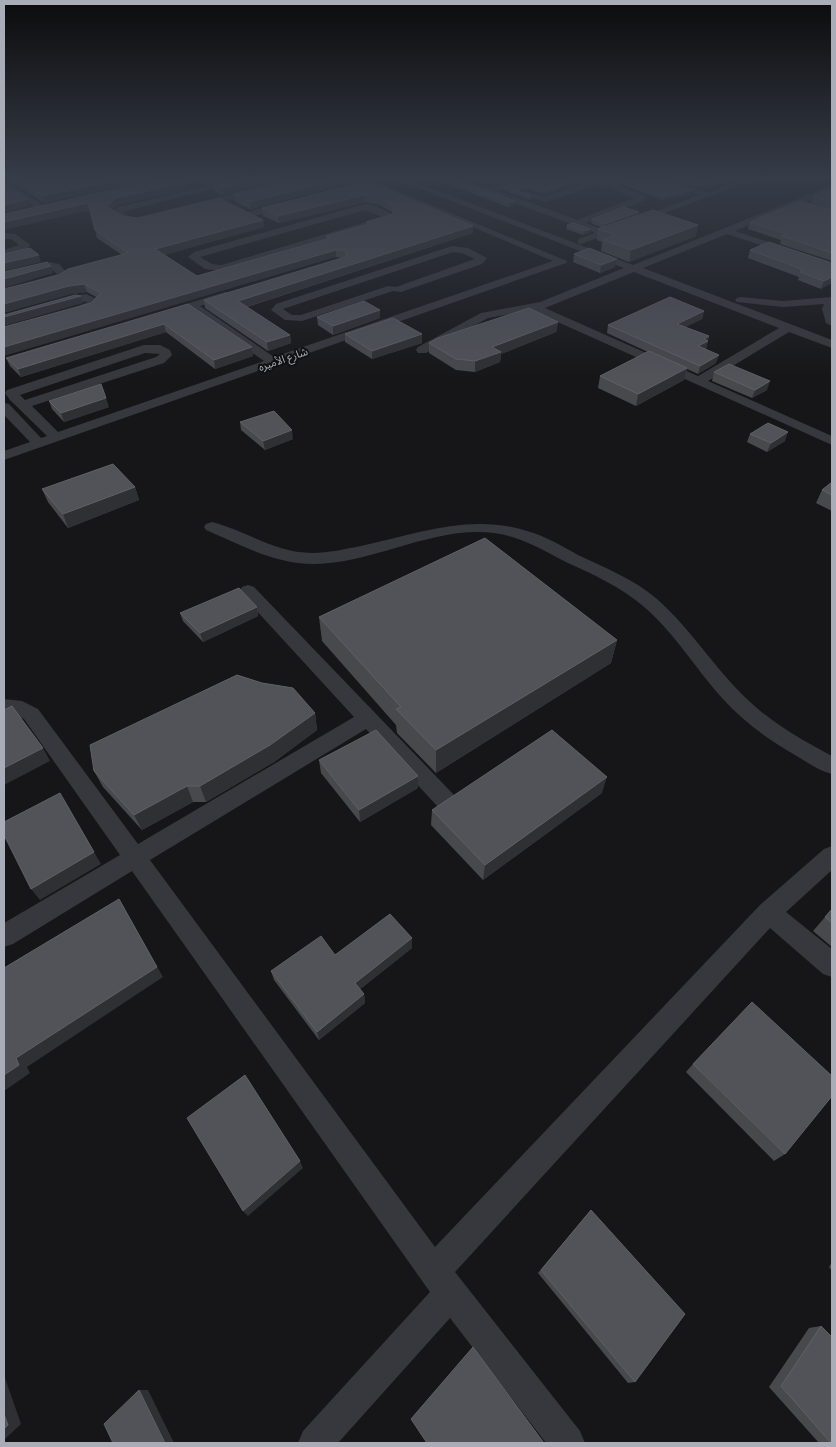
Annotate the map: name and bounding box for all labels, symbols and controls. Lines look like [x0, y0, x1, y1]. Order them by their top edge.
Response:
street label: شارع الأميره [257, 345, 310, 375]

